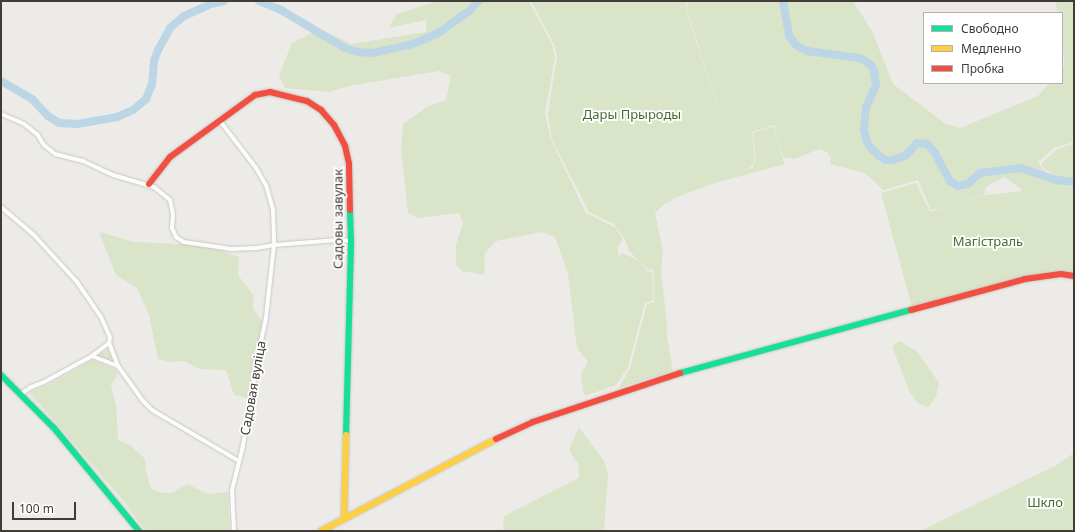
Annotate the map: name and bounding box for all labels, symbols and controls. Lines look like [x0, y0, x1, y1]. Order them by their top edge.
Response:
legend [923, 12, 1063, 84]
text: Свободно [961, 20, 1019, 37]
text: Медленно [961, 40, 1021, 57]
text: Пробка [961, 60, 1004, 77]
park label: Дары Прыроды [583, 106, 681, 122]
street label: Садовы завулак [330, 169, 346, 269]
park label: Магістраль [953, 233, 1023, 249]
street label: Садовая вуліца [237, 339, 269, 437]
scale bar [14, 494, 78, 520]
park label: Шкло [1027, 494, 1063, 510]
text: 100 m [19, 500, 54, 517]

